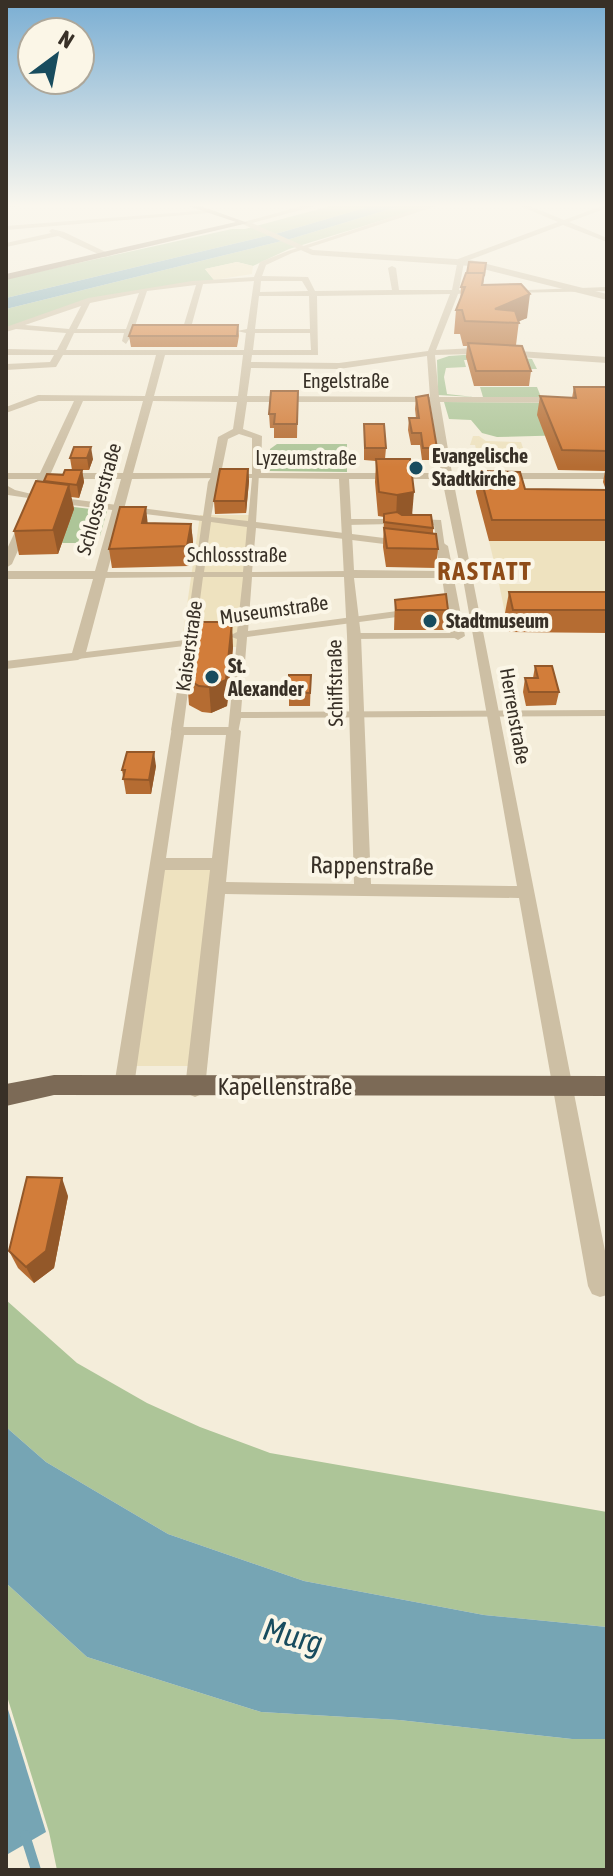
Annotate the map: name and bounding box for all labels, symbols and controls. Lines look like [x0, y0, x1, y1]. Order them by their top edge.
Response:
north arrow [16, 16, 96, 96]
text: N [54, 25, 79, 54]
street label: Engelstraße [303, 369, 389, 392]
street label: Schlosserstraße [72, 440, 125, 557]
place label: Evangelische Stadtkirche [432, 444, 528, 490]
street label: Lyzeumstraße [255, 446, 357, 469]
marker: Evangelische Stadtkirche [407, 459, 425, 477]
street label: Schlossstraße [187, 543, 287, 566]
district label: RASTATT [437, 556, 533, 586]
street label: Museumstraße [218, 591, 330, 629]
street label: Kaiserstraße [171, 599, 206, 693]
place label: Stadtmuseum [446, 609, 549, 632]
marker: Stadtmuseum [421, 612, 439, 630]
street label: Schiffstraße [322, 639, 347, 727]
place label: St. Alexander [227, 654, 304, 700]
street label: Herrenstraße [496, 666, 535, 766]
marker: St. Alexander [203, 668, 221, 686]
street label: Rappenstraße [310, 851, 434, 880]
street label: Kapellenstraße [217, 1073, 353, 1100]
water label: Murg [259, 1610, 327, 1661]

